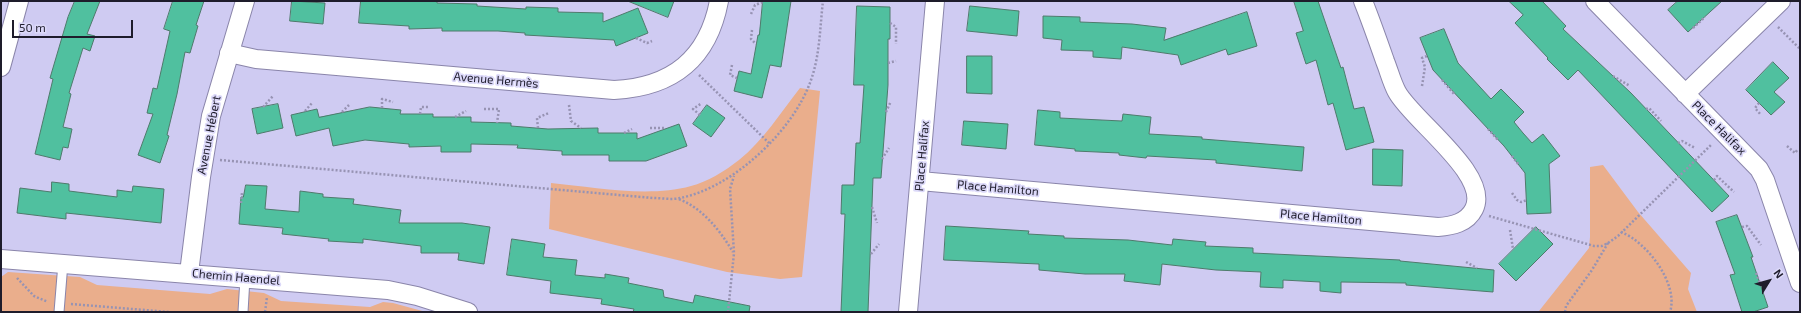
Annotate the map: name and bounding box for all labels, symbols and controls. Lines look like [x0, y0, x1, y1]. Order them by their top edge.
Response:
scale bar [14, 12, 135, 38]
text: 50 m [19, 20, 46, 34]
street label: Avenue Hermès [453, 69, 539, 91]
street label: Avenue Hébert [194, 94, 224, 176]
street label: Place Halifax [1689, 98, 1749, 158]
street label: Place Halifax [912, 120, 932, 192]
street label: Place Hamilton [957, 177, 1039, 199]
street label: Place Hamilton [1280, 206, 1362, 228]
north arrow [1749, 261, 1789, 301]
street label: Chemin Haendel [191, 266, 281, 288]
text: N [1771, 266, 1787, 281]

